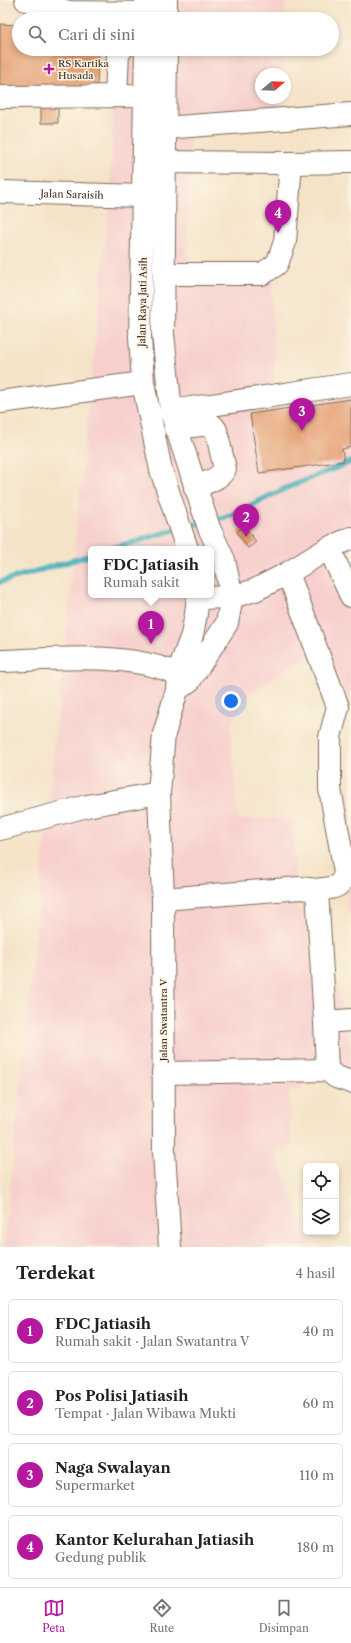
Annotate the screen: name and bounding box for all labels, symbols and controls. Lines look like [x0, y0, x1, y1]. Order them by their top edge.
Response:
search box [12, 12, 339, 56]
icon: search [26, 23, 48, 45]
text: Cari di sini [58, 25, 135, 44]
place label: RS Kartika Husada [58, 57, 109, 82]
marker: RS Kartika Husada [43, 63, 55, 75]
north arrow [255, 68, 291, 104]
street label: Jalan Saraisih [38, 187, 105, 202]
pin: 4 [265, 200, 291, 233]
street label: Jalan Raya Jati Asih [135, 256, 150, 349]
pin: 3 [289, 398, 315, 431]
pin: 2 [233, 504, 259, 537]
popup [88, 546, 214, 598]
text: FDC Jatiasih [103, 555, 199, 574]
text: Rumah sakit [103, 574, 180, 590]
pin: 1 [138, 611, 164, 644]
your location [221, 691, 241, 711]
street label: Jalan Swatantra V [157, 978, 170, 1063]
map controls [303, 1163, 339, 1235]
button: locate [303, 1163, 339, 1199]
button: layers [303, 1199, 339, 1235]
text: Terdekat [16, 1263, 95, 1283]
text: 4 hasil [296, 1265, 335, 1281]
text: FDC Jatiasih [55, 1314, 151, 1333]
text: 1 [27, 1323, 33, 1339]
text: 40 m [303, 1323, 334, 1339]
text: Rumah sakit · Jalan Swatantra V [55, 1333, 249, 1349]
text: Pos Polisi Jatiasih [55, 1386, 188, 1405]
text: 2 [26, 1395, 34, 1411]
text: 60 m [303, 1395, 334, 1411]
text: Tempat · Jalan Wibawa Mukti [55, 1405, 236, 1421]
text: Naga Swalayan [55, 1458, 171, 1477]
text: 3 [26, 1467, 34, 1483]
text: 110 m [299, 1467, 334, 1483]
text: Supermarket [55, 1477, 135, 1493]
text: Kantor Kelurahan Jatiasih [55, 1530, 254, 1549]
text: 4 [26, 1539, 34, 1555]
text: 180 m [297, 1539, 334, 1555]
text: Gedung publik [55, 1549, 146, 1565]
tab: Peta [42, 1597, 65, 1635]
tab: Rute [149, 1597, 174, 1635]
tab: Disimpan [259, 1597, 309, 1635]

